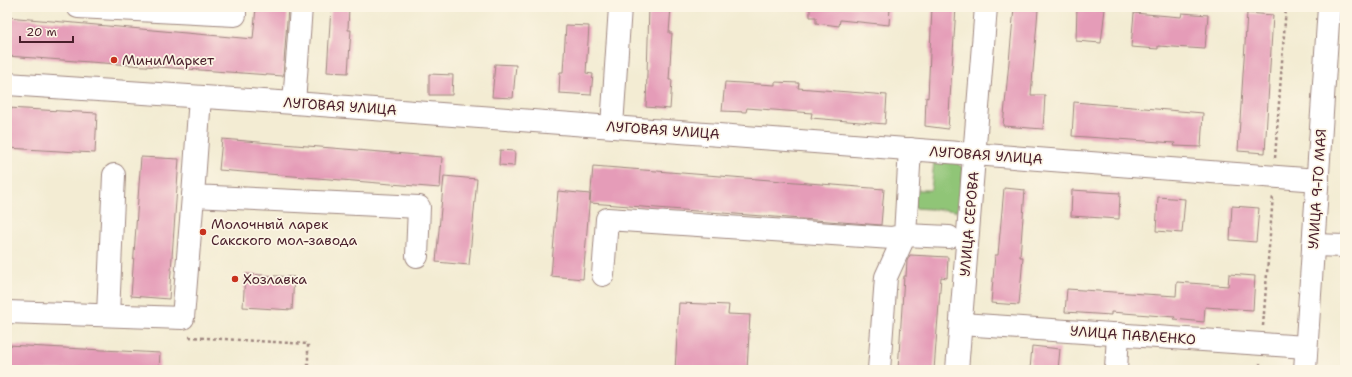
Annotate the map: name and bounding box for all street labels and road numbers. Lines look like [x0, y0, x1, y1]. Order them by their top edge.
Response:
street label: ЛУГОВАЯ УЛИЦА [283, 93, 397, 119]
street label: ЛУГОВАЯ УЛИЦА [606, 117, 720, 143]
street label: УЛИЦА 9-ГО МАЯ [1304, 128, 1330, 250]
street label: ЛУГОВАЯ УЛИЦА [929, 142, 1043, 168]
street label: УЛИЦА СЕРОВА [955, 171, 983, 277]
street label: УЛИЦА ПАВЛЕНКО [1069, 322, 1197, 348]

